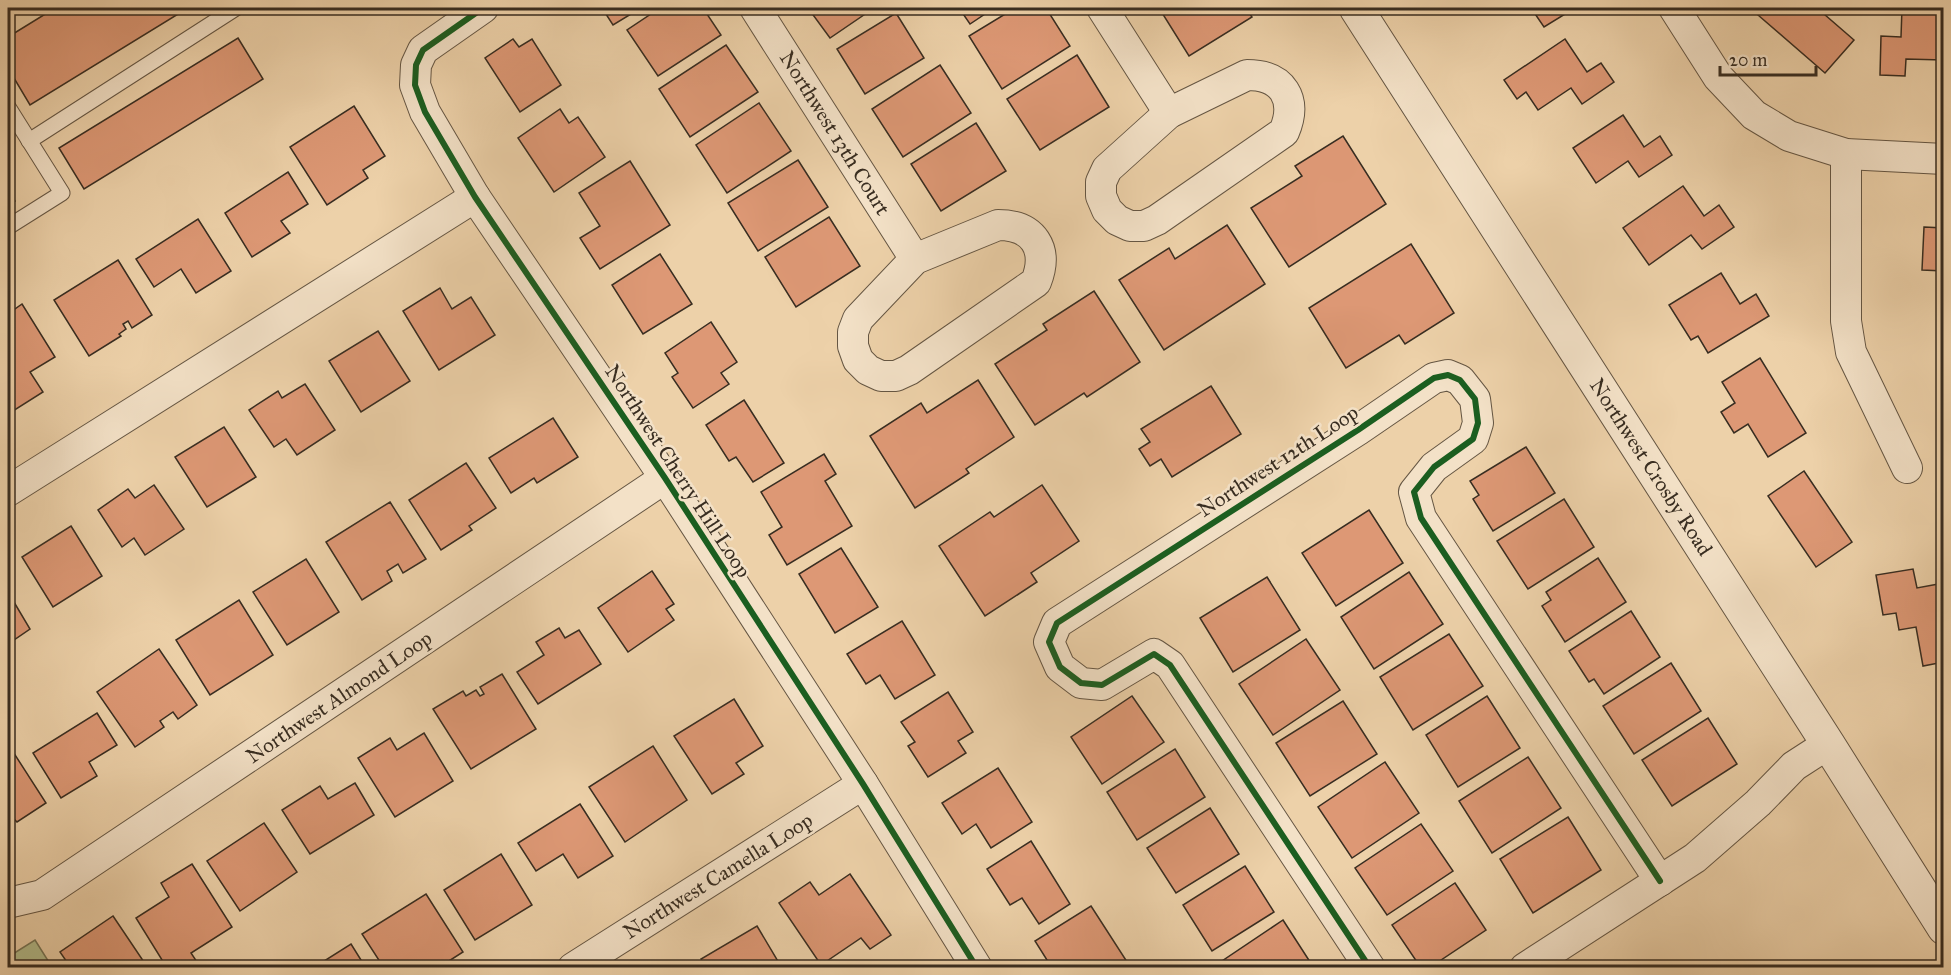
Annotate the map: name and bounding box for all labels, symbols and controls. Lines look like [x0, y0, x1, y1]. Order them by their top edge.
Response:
scale bar [1720, 39, 1816, 77]
street label: Northwest 13th Court [774, 46, 896, 220]
text: 20 m [1729, 49, 1767, 71]
street label: Northwest Cherry Hill Loop [599, 360, 757, 582]
street label: Northwest Crosby Road [1584, 373, 1718, 561]
street label: Northwest 12th Loop [1193, 399, 1363, 523]
street label: Northwest Almond Loop [241, 625, 437, 769]
street label: Northwest Camella Loop [618, 807, 818, 945]

